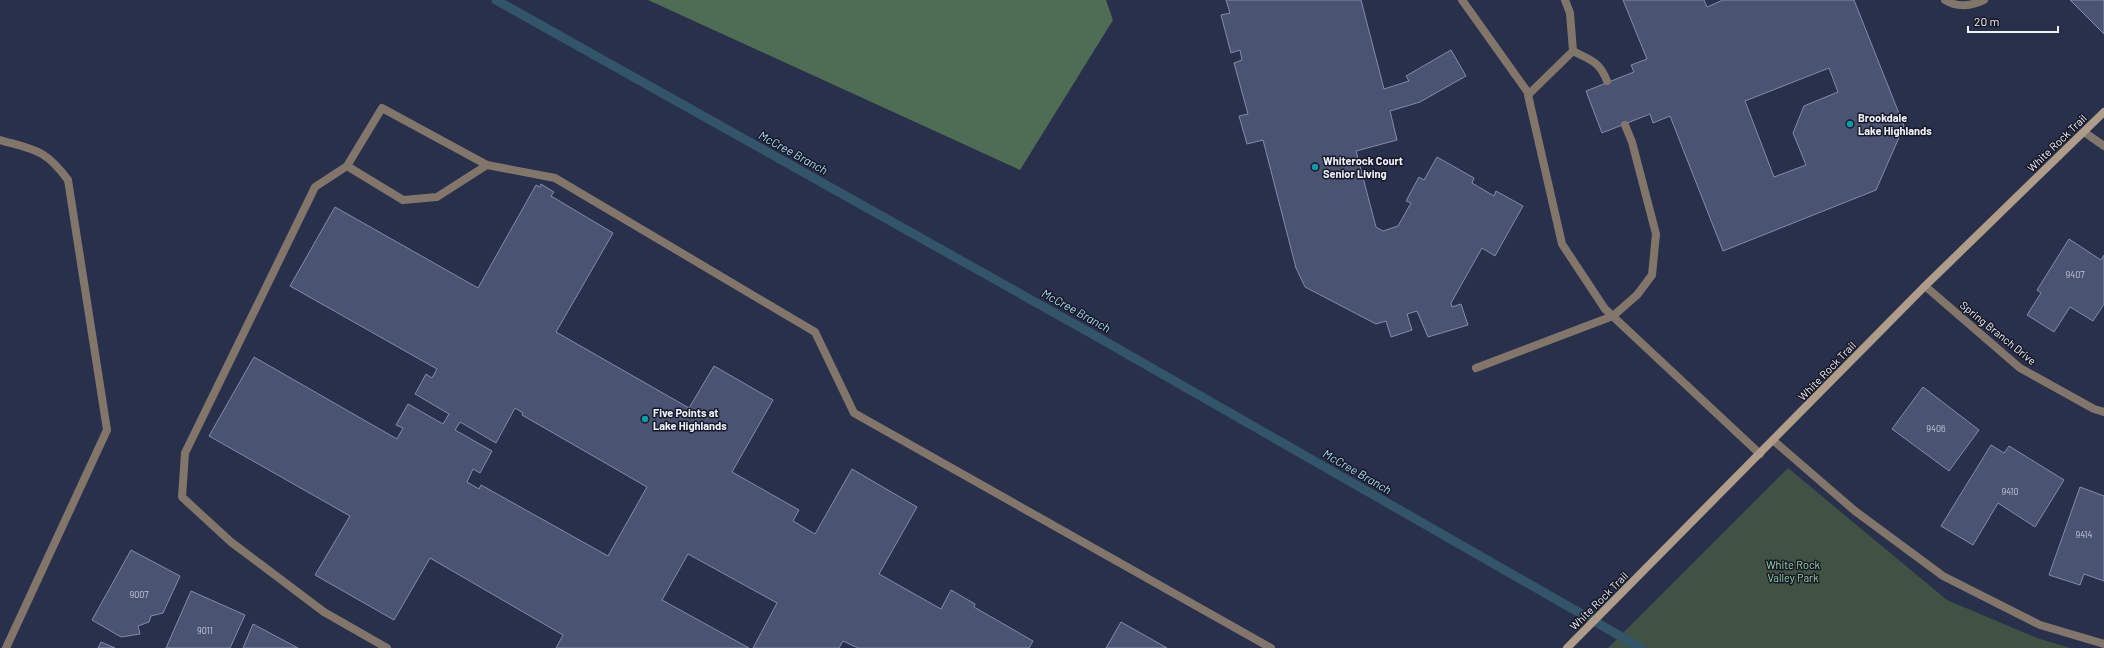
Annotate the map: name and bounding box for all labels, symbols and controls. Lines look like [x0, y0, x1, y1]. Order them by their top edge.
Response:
scale bar [1968, 8, 2058, 34]
text: 20 m [1974, 14, 2000, 28]
place label: Brookdale Lake Highlands [1858, 111, 1932, 137]
street label: White Rock Trail [2024, 111, 2089, 174]
marker: Brookdale Lake Highlands [1845, 119, 1855, 129]
water label: McCree Branch [757, 127, 830, 177]
place label: Whiterock Court Senior Living [1323, 154, 1403, 180]
marker: Whiterock Court Senior Living [1310, 162, 1320, 172]
house number: 9407 [2066, 269, 2085, 280]
water label: McCree Branch [1040, 285, 1113, 335]
street label: Spring Branch Drive [1958, 298, 2039, 367]
street label: White Rock Trail [1795, 338, 1858, 403]
place label: Five Points at Lake Highlands [653, 406, 727, 432]
marker: Five Points at Lake Highlands [640, 414, 650, 424]
house number: 9406 [1926, 423, 1946, 434]
water label: McCree Branch [1321, 446, 1394, 496]
house number: 9410 [2001, 486, 2019, 497]
house number: 9414 [2076, 529, 2093, 540]
park label: White Rock Valley Park [1766, 558, 1821, 584]
street label: White Rock Trail [1567, 569, 1630, 632]
house number: 9007 [129, 589, 149, 600]
house number: 9011 [197, 625, 213, 636]

